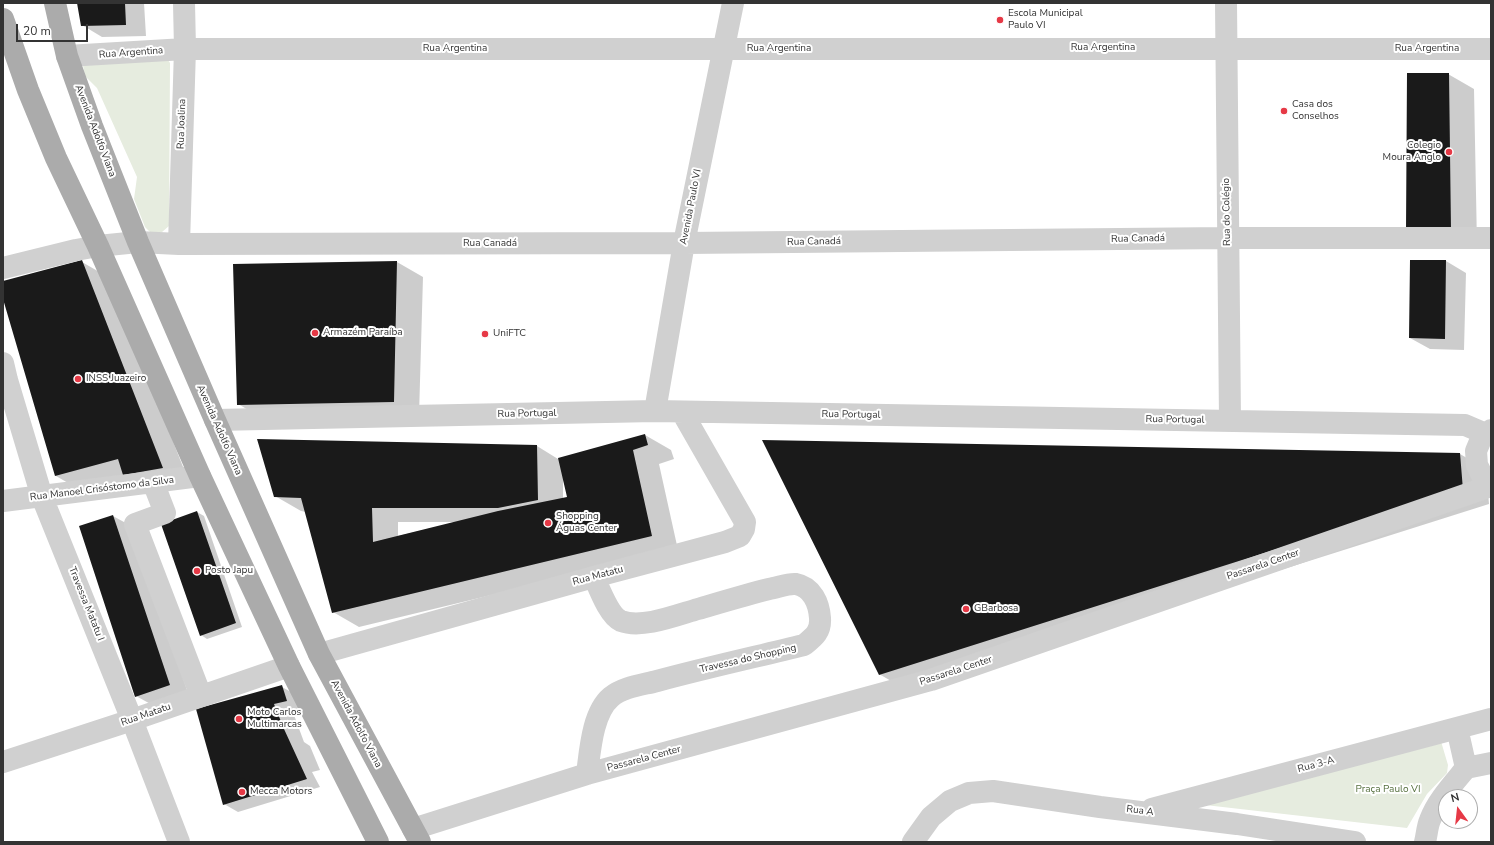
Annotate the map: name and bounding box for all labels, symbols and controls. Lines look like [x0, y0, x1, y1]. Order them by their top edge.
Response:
place label: Escola Municipal Paulo VI [1008, 8, 1083, 32]
marker: Escola Municipal Paulo VI [995, 15, 1005, 25]
scale bar [18, 16, 90, 42]
text: 20 m [23, 23, 51, 39]
street label: Rua Argentina [1071, 42, 1135, 54]
street label: Rua Argentina [423, 43, 487, 55]
street label: Rua Argentina [747, 43, 811, 55]
street label: Rua Argentina [1395, 43, 1459, 55]
street label: Rua Argentina [98, 45, 164, 61]
street label: Avenida Adolfo Viana [72, 83, 118, 179]
street label: Rua Joalina [175, 99, 189, 149]
place label: Casa dos Conselhos [1292, 99, 1339, 122]
marker: Casa dos Conselhos [1279, 106, 1289, 116]
place label: Colegio Moura Anglo [1383, 140, 1441, 164]
marker: Colegio Moura Anglo [1444, 147, 1454, 157]
street label: Avenida Paulo VI [678, 168, 704, 246]
street label: Rua do Colégio [1220, 178, 1234, 246]
street label: Rua Canadá [1111, 233, 1165, 245]
street label: Rua Canadá [787, 236, 841, 248]
street label: Rua Canadá [463, 238, 517, 250]
place label: Armazém Paraíba [323, 327, 403, 339]
marker: Armazém Paraíba [310, 328, 320, 338]
place label: UniFTC [493, 328, 526, 340]
marker: UniFTC [480, 329, 490, 339]
place label: INSS Juazeiro [86, 373, 146, 385]
marker: INSS Juazeiro [73, 374, 83, 384]
street label: Avenida Adolfo Viana [194, 383, 244, 477]
street label: Rua Portugal [497, 407, 557, 421]
street label: Rua Portugal [821, 408, 881, 422]
street label: Rua Portugal [1145, 413, 1205, 427]
street label: Rua Manoel Crisóstomo da Silva [29, 474, 175, 504]
place label: Shopping Águas Center [556, 511, 617, 534]
marker: Shopping Águas Center [543, 518, 553, 528]
street label: Passarela Center [1225, 547, 1301, 583]
street label: Rua Matatu [571, 563, 625, 589]
street label: Travessa Matatu I [66, 565, 106, 643]
place label: Posto Japu [205, 565, 253, 577]
marker: Posto Japu [192, 566, 202, 576]
place label: GBarbosa [974, 603, 1018, 615]
marker: GBarbosa [961, 604, 971, 614]
street label: Travessa do Shopping [699, 642, 797, 676]
street label: Passarela Center [918, 654, 994, 688]
street label: Avenida Adolfo Viana [328, 678, 384, 770]
street label: Rua Matatu [119, 701, 173, 729]
place label: Moto Carlos Multimarcas [247, 707, 302, 730]
marker: Moto Carlos Multimarcas [234, 714, 244, 724]
street label: Passarela Center [606, 743, 682, 775]
street label: Rua 3-A [1296, 754, 1336, 776]
park label: Praça Paulo VI [1355, 784, 1421, 796]
place label: Mecca Motors [250, 786, 312, 798]
marker: Mecca Motors [237, 787, 247, 797]
north arrow [1438, 789, 1478, 829]
text: N [1449, 790, 1461, 806]
street label: Rua A [1126, 803, 1154, 819]

